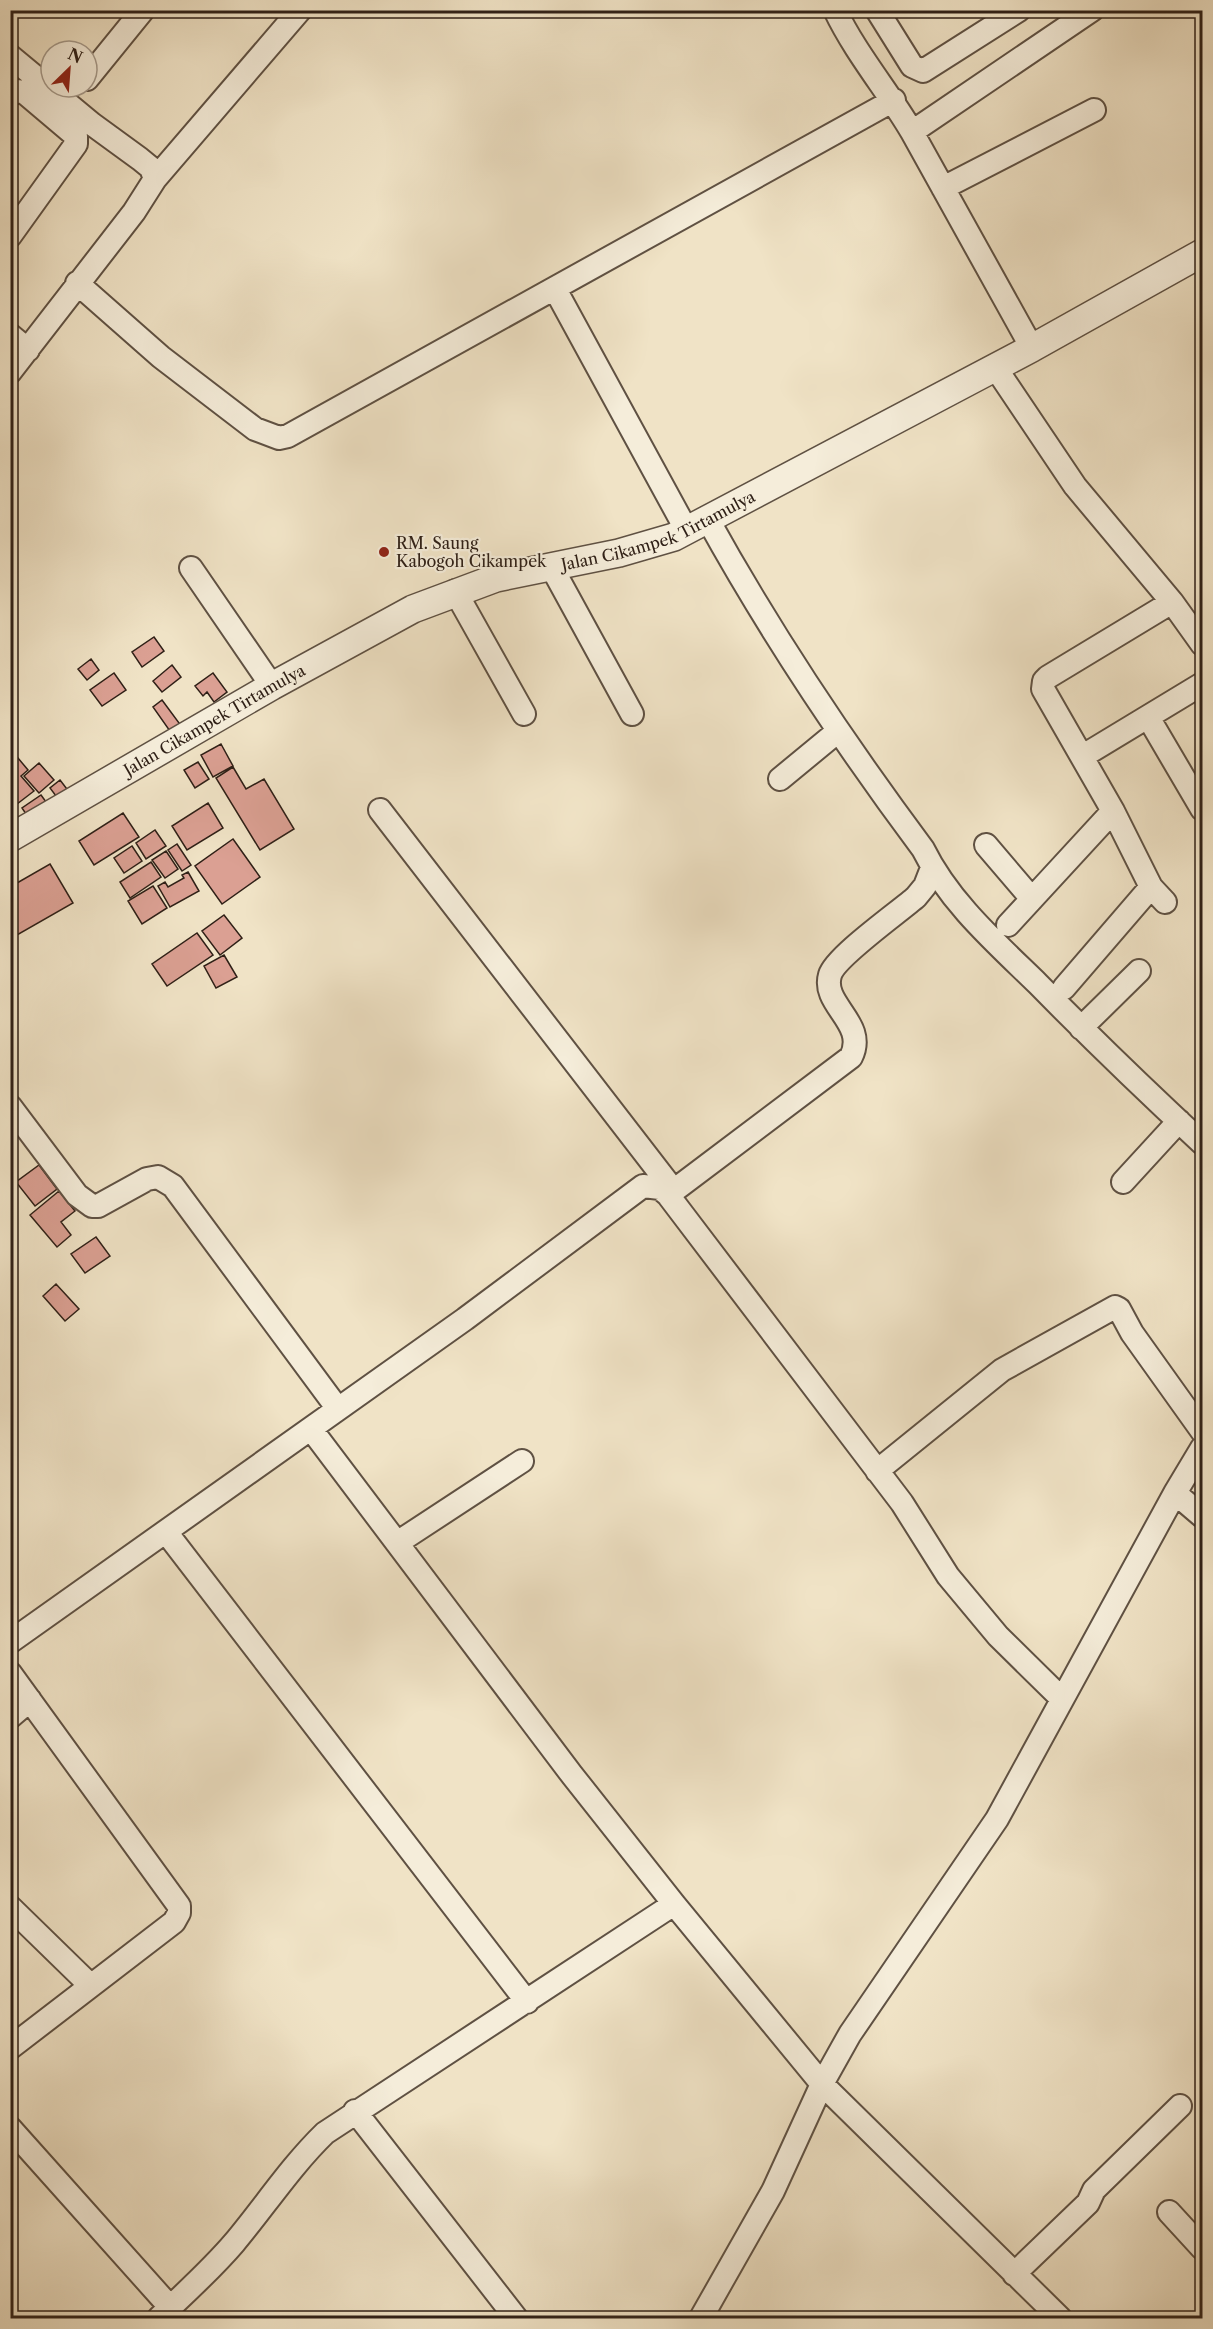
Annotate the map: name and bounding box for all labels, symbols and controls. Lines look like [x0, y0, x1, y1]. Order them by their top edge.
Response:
north arrow [39, 39, 99, 99]
text: N [65, 43, 86, 67]
street label: Jalan Cikampek Tirtamulya [556, 486, 759, 575]
place label: RM. Saung Kabogoh Cikampek [396, 533, 547, 571]
marker: RM. Saung Kabogoh Cikampek [377, 545, 391, 559]
street label: Jalan Cikampek Tirtamulya [117, 660, 309, 782]

